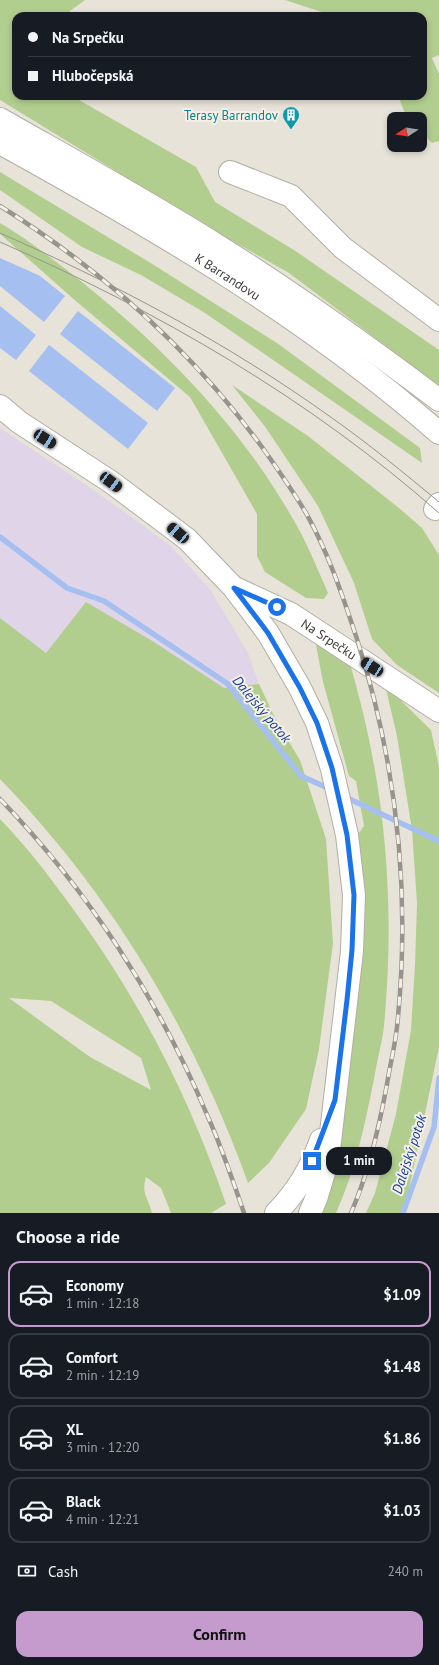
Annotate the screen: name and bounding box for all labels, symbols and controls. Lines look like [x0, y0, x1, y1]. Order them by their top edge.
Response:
text: Na Srpečku [52, 28, 124, 47]
text: Hlubočepská [52, 66, 133, 85]
building icon: Terasy Barrandov [281, 105, 301, 130]
place label: Terasy Barrandov [184, 107, 279, 124]
north arrow [387, 112, 427, 152]
map controls [387, 112, 427, 152]
street label: K Barrandovu [192, 250, 264, 304]
car [32, 427, 58, 451]
car [98, 470, 124, 494]
car [165, 521, 191, 545]
route start [268, 598, 286, 616]
street label: Na Srpečku [298, 615, 360, 664]
car [359, 655, 385, 679]
water label: Dalejský potok [229, 672, 296, 747]
water label: Dalejský potok [388, 1111, 430, 1196]
callout: 1 min [326, 1147, 392, 1175]
route end [303, 1152, 321, 1170]
text: 1 min [343, 1152, 375, 1169]
text: Choose a ride [16, 1225, 120, 1248]
icon: car [18, 1276, 54, 1312]
text: Economy [66, 1276, 124, 1295]
text: $1.09 [383, 1285, 421, 1304]
text: 1 min · 12:18 [66, 1295, 139, 1312]
icon: car [18, 1348, 54, 1384]
text: Comfort [66, 1348, 118, 1367]
text: $1.48 [383, 1357, 421, 1376]
text: 2 min · 12:19 [66, 1367, 139, 1384]
icon: car [18, 1420, 54, 1456]
text: XL [66, 1420, 83, 1439]
text: $1.86 [383, 1429, 421, 1448]
text: 3 min · 12:20 [66, 1439, 139, 1456]
icon: car [18, 1492, 54, 1528]
text: Black [66, 1492, 101, 1511]
text: $1.03 [383, 1501, 421, 1520]
text: 4 min · 12:21 [66, 1511, 139, 1528]
icon: cash [16, 1560, 38, 1582]
text: Cash [48, 1562, 78, 1581]
text: 240 m [388, 1563, 423, 1580]
button: Confirm [16, 1611, 423, 1657]

